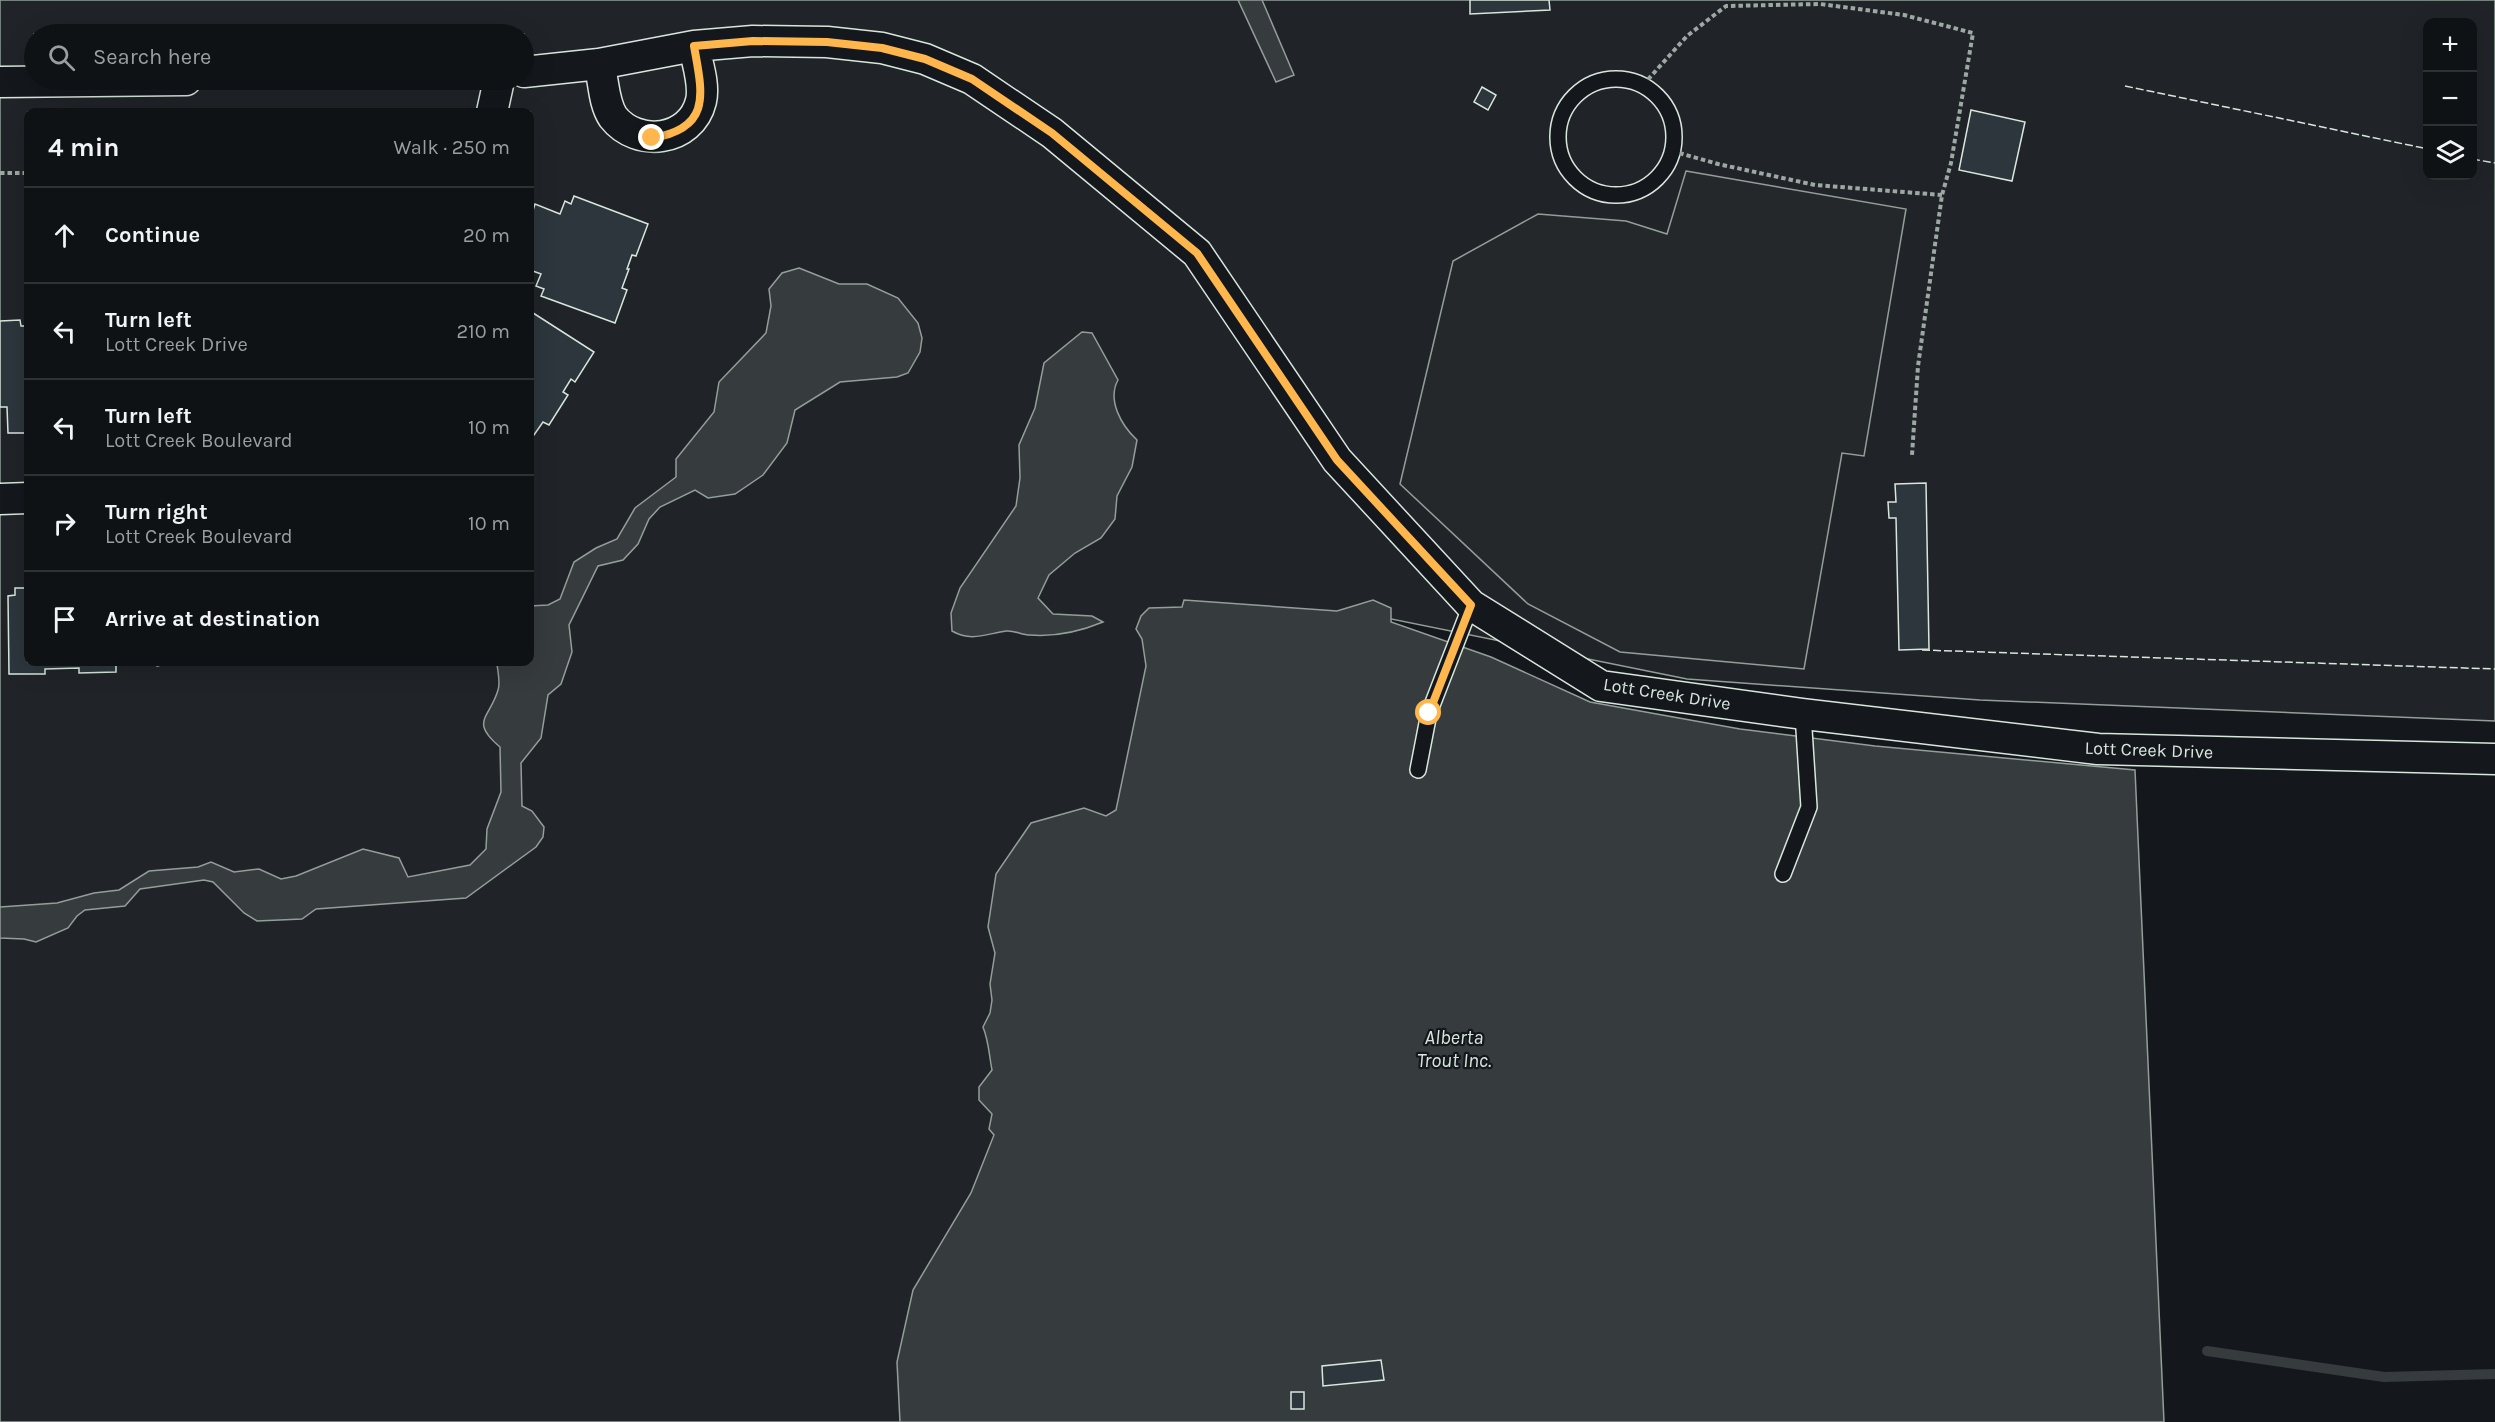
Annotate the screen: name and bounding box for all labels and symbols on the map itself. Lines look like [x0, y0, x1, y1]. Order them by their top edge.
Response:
route end [638, 124, 664, 150]
street label: Lott Creek Drive [1602, 673, 1732, 715]
route start [1415, 699, 1441, 725]
street label: Lott Creek Drive [2084, 737, 2214, 763]
water label: Alberta Trout Inc. [1417, 1026, 1491, 1072]

